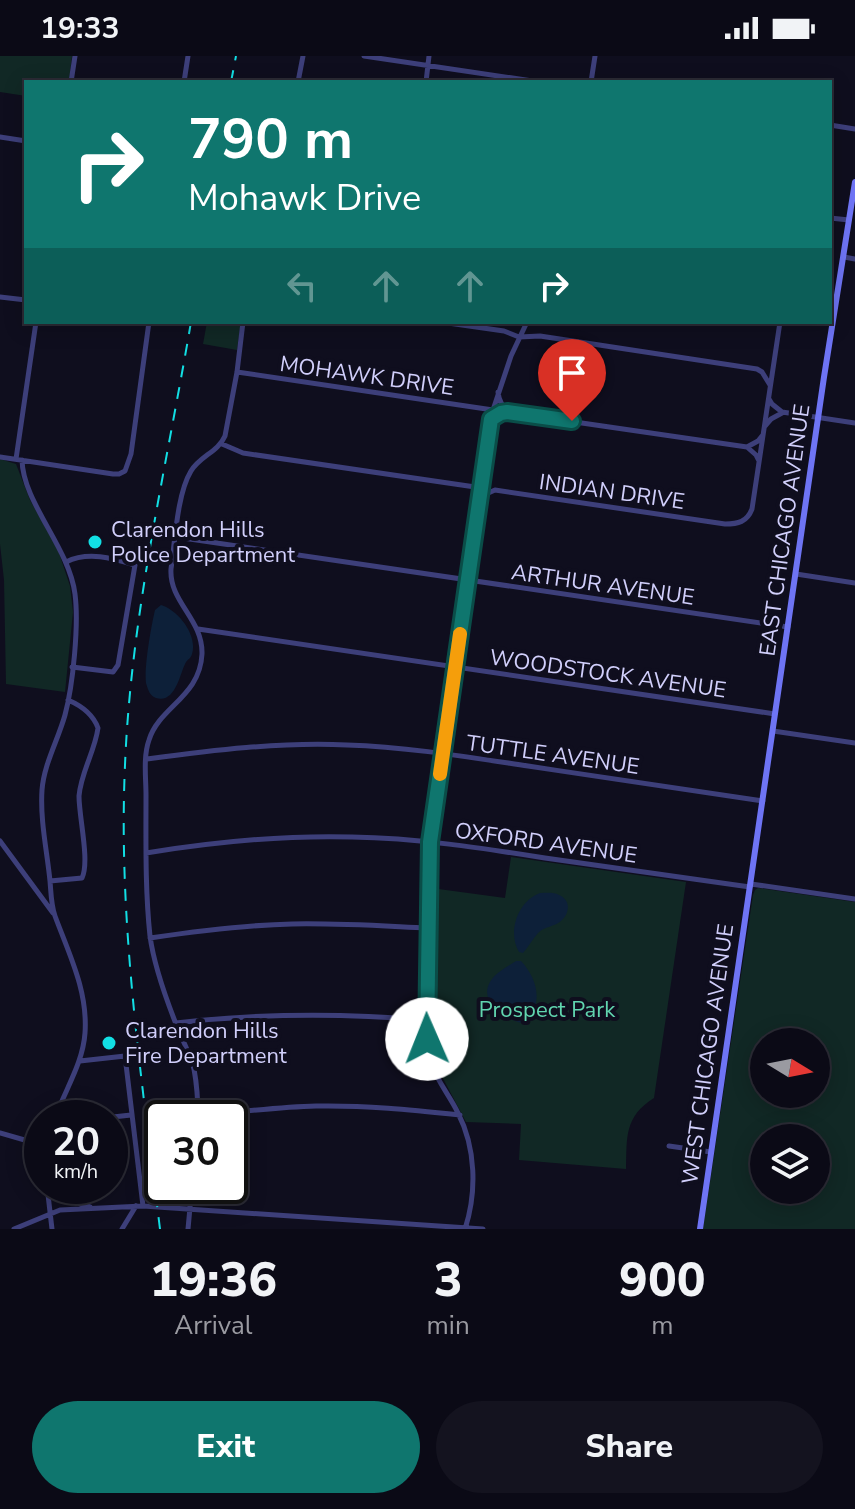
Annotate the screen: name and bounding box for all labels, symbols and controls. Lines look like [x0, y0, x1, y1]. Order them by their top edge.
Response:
text: 19:33 [40, 8, 119, 49]
text: 790 m [188, 101, 353, 178]
icon: right [56, 112, 160, 216]
text: Mohawk Drive [188, 174, 421, 223]
icon: left [280, 264, 324, 308]
icon: ahead [364, 264, 408, 308]
icon: ahead [448, 264, 492, 308]
icon: right [532, 264, 576, 308]
pin [538, 339, 606, 421]
street label: MOHAWK DRIVE [278, 349, 456, 403]
icon: arrive [550, 351, 594, 395]
street label: EAST CHICAGO AVENUE [752, 402, 818, 658]
street label: INDIAN DRIVE [537, 467, 686, 517]
place label: Clarendon Hills Police Department [111, 515, 295, 570]
marker: Clarendon Hills Police Department [86, 533, 104, 551]
street label: ARTHUR AVENUE [509, 557, 696, 613]
street label: WOODSTOCK AVENUE [488, 643, 728, 705]
street label: TUTTLE AVENUE [464, 728, 641, 782]
street label: OXFORD AVENUE [453, 815, 639, 871]
street label: WEST CHICAGO AVENUE [675, 922, 741, 1186]
park label: Prospect Park [479, 995, 616, 1025]
position arrow [385, 997, 469, 1081]
place label: Clarendon Hills Fire Department [125, 1016, 287, 1071]
north arrow [750, 1028, 830, 1108]
map controls [750, 1028, 830, 1204]
marker: Clarendon Hills Fire Department [100, 1034, 118, 1052]
speed limit sign: 30 [144, 1100, 248, 1204]
text: 20 [52, 1115, 100, 1169]
button: layers [750, 1124, 830, 1204]
text: km/h [54, 1158, 98, 1185]
text: 19:36 [149, 1247, 277, 1313]
text: 3 [434, 1247, 463, 1313]
text: 900 [619, 1247, 706, 1313]
text: Arrival [174, 1308, 252, 1343]
text: min [427, 1308, 470, 1343]
text: m [651, 1308, 673, 1343]
button: Exit [32, 1401, 420, 1493]
button: Share [436, 1401, 823, 1493]

